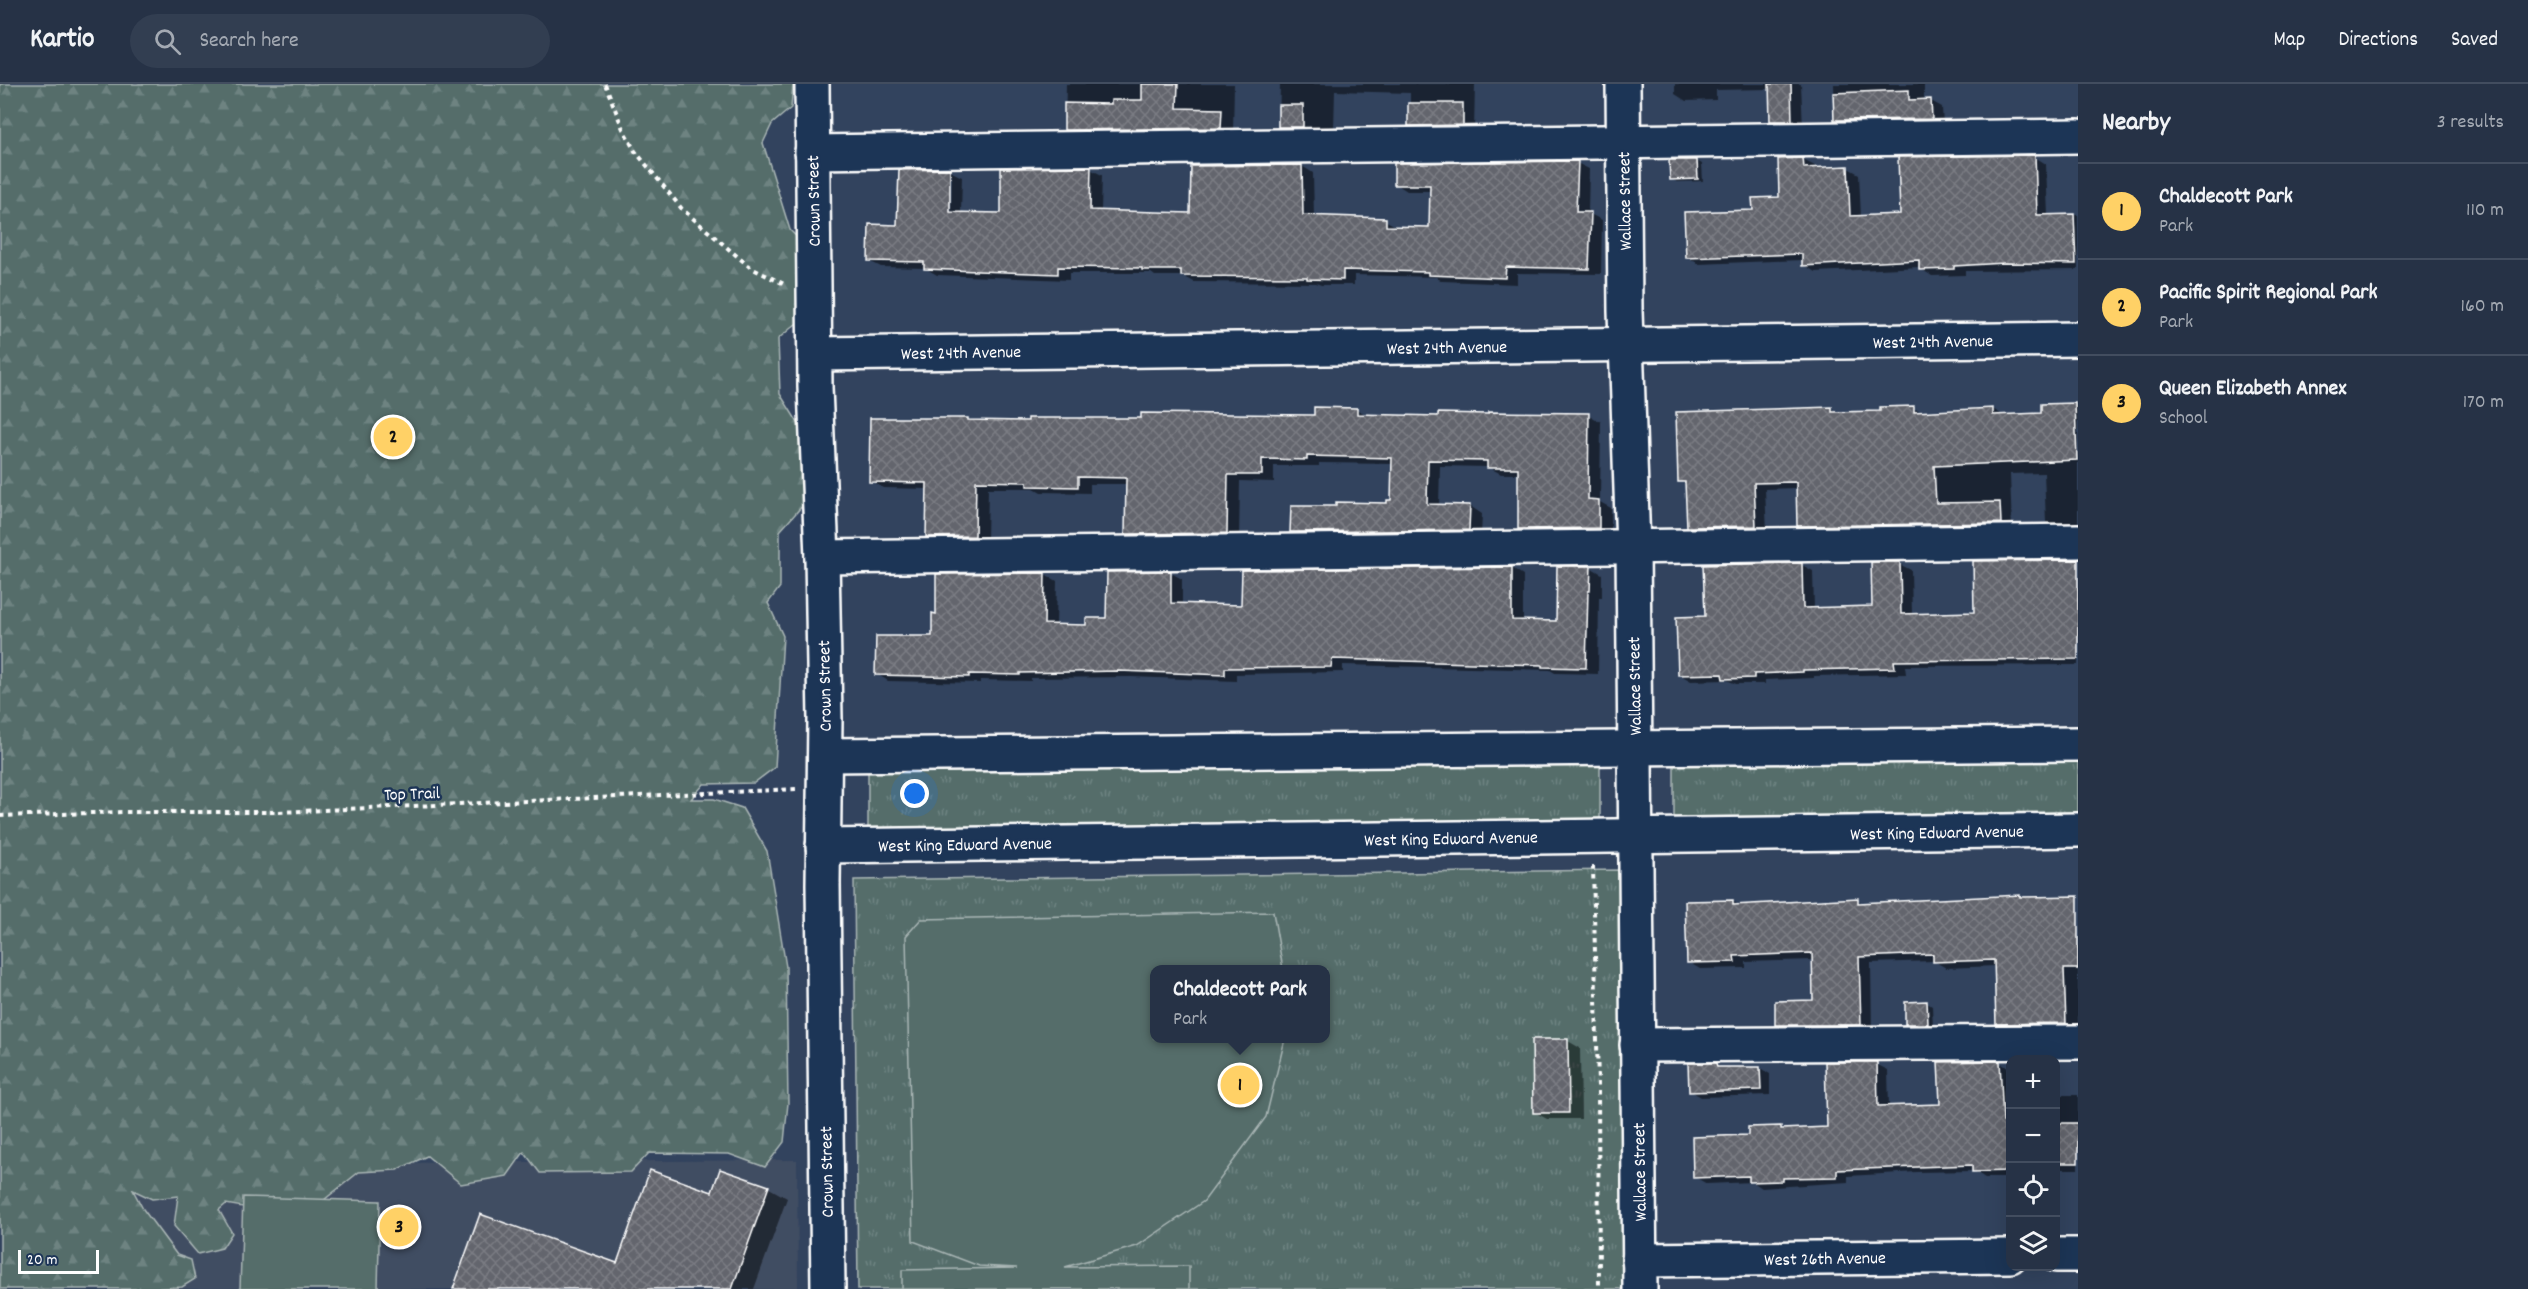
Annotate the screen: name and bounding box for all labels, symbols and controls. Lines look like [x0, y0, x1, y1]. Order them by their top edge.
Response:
search box [130, 14, 550, 68]
text: Kartio [30, 21, 94, 61]
icon: search [151, 25, 184, 58]
text: Search here [199, 26, 299, 57]
text: Map [2274, 26, 2305, 56]
text: Directions [2338, 26, 2418, 56]
text: Saved [2451, 26, 2498, 56]
text: Nearby [2102, 105, 2170, 142]
text: 3 results [2437, 109, 2504, 137]
street label: Wallace Street [1613, 151, 1640, 251]
street label: Crown Street [802, 155, 829, 247]
text: Chaldecott Park [2159, 182, 2293, 213]
text: 1 [2119, 197, 2124, 225]
text: 110 m [2466, 197, 2504, 225]
text: Park [2159, 213, 2193, 241]
text: Pacific Spirit Regional Park [2159, 278, 2378, 309]
text: 2 [2117, 293, 2126, 321]
text: 160 m [2461, 293, 2504, 321]
text: Park [2159, 309, 2193, 337]
street label: West 24th Avenue [1873, 330, 1993, 357]
street label: West 24th Avenue [1387, 336, 1507, 363]
street label: West 24th Avenue [901, 341, 1021, 368]
text: Queen Elizabeth Annex [2159, 374, 2346, 405]
text: 3 [2117, 389, 2126, 417]
text: 170 m [2463, 389, 2504, 417]
text: School [2159, 405, 2208, 433]
pin: 2 [374, 414, 412, 460]
street label: Wallace Street [1623, 636, 1650, 736]
street label: Crown Street [813, 640, 840, 732]
your location [900, 779, 929, 808]
street label: Top Trail [384, 782, 441, 809]
street label: West King Edward Avenue [1850, 820, 2024, 849]
street label: West King Edward Avenue [1364, 826, 1538, 855]
street label: West King Edward Avenue [878, 832, 1052, 861]
popup [1150, 965, 1330, 1043]
text: Chaldecott Park [1173, 975, 1307, 1006]
text: Park [1173, 1006, 1207, 1034]
map controls [2006, 1055, 2060, 1271]
button: + [2006, 1055, 2060, 1109]
pin: 1 [1220, 1062, 1260, 1108]
button: − [2006, 1109, 2060, 1163]
street label: Wallace Street [1628, 1122, 1655, 1222]
street label: Crown Street [815, 1126, 842, 1218]
button: locate [2006, 1163, 2060, 1217]
pin: 3 [380, 1204, 418, 1250]
button: layers [2006, 1217, 2060, 1271]
scale bar [18, 1247, 99, 1274]
street label: West 26th Avenue [1764, 1247, 1886, 1274]
text: 20 m [27, 1249, 57, 1272]

